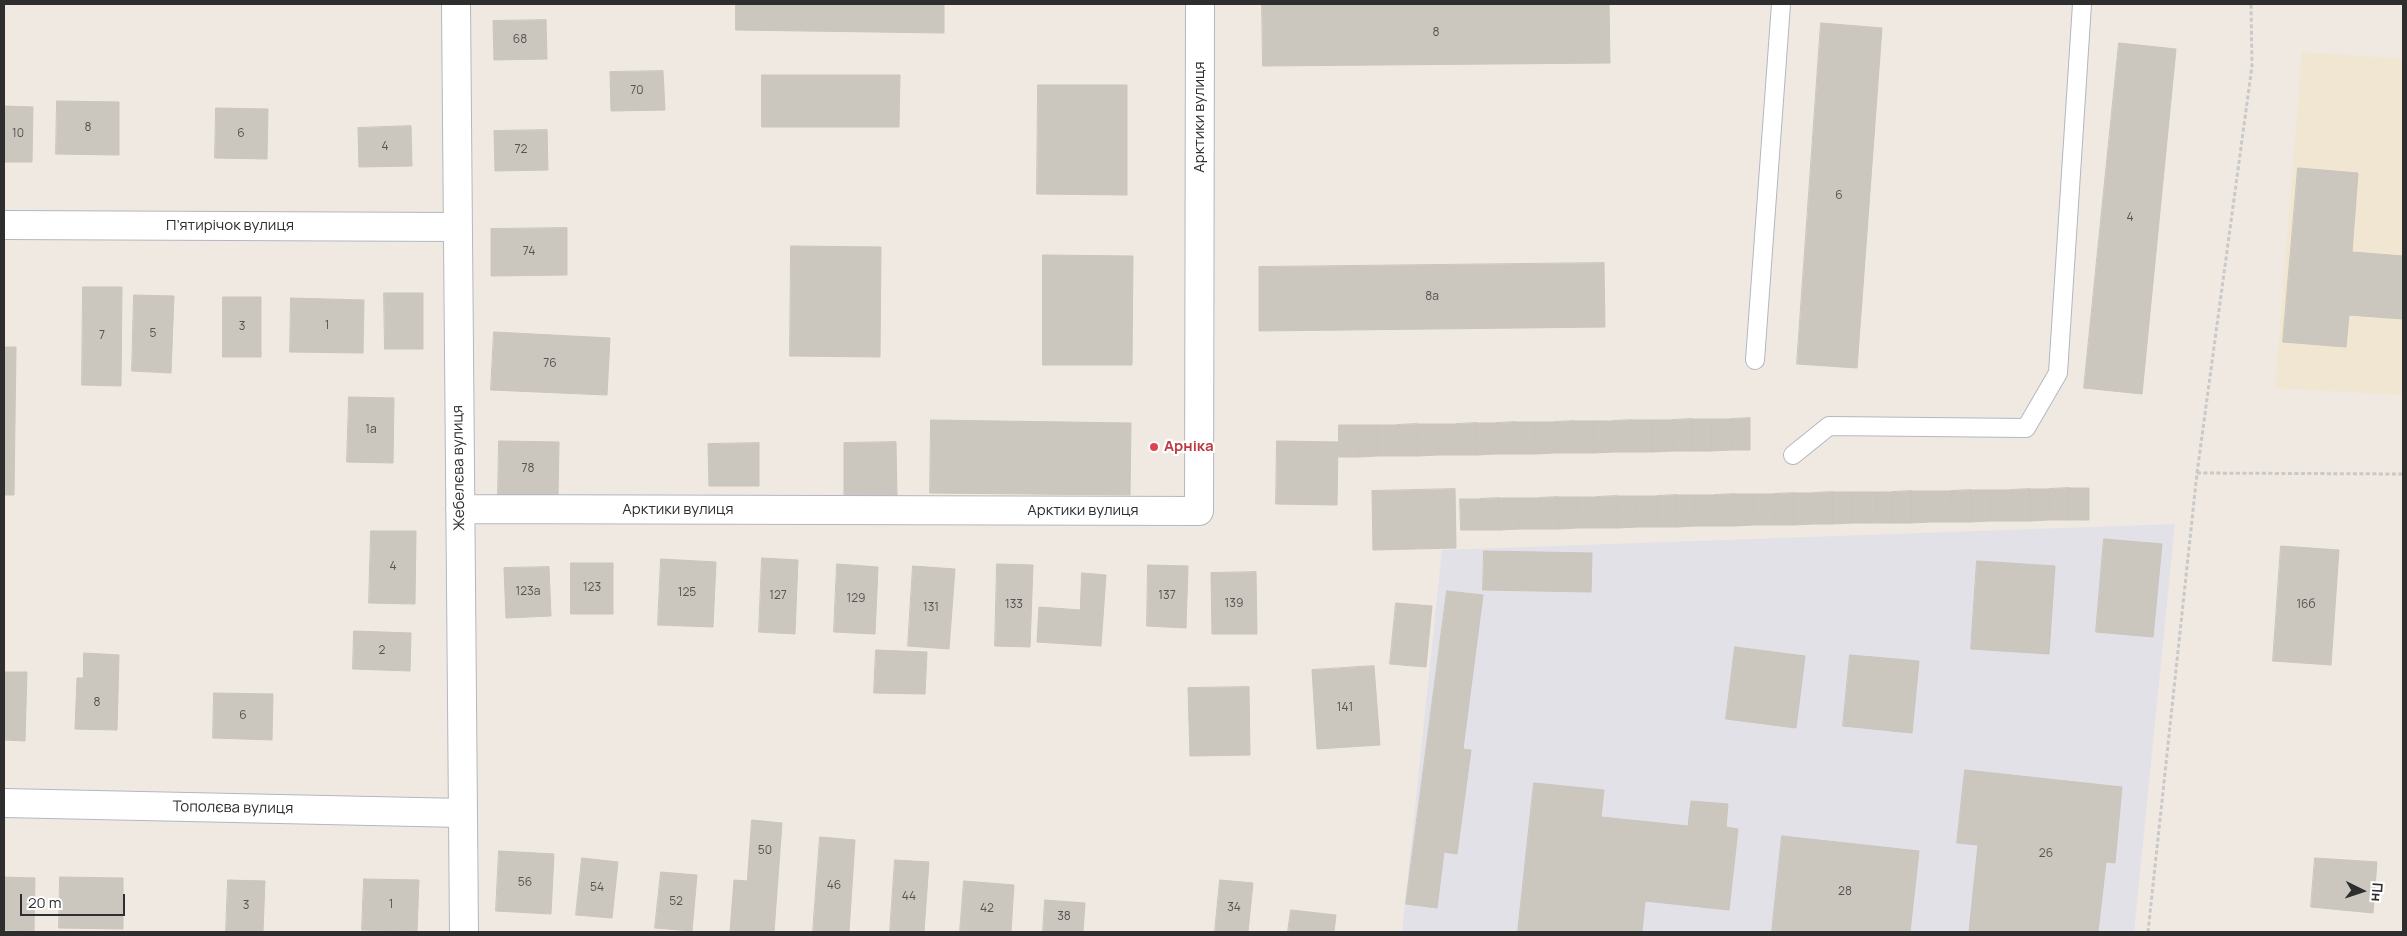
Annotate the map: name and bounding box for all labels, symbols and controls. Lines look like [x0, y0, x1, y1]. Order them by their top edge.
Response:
house number: 8 [1433, 26, 1439, 40]
house number: 68 [513, 33, 527, 47]
street label: Арктики вулиця [1191, 61, 1209, 173]
house number: 70 [630, 84, 644, 98]
house number: 8 [85, 121, 91, 135]
house number: 10 [12, 127, 24, 141]
house number: 6 [237, 127, 245, 141]
house number: 4 [381, 140, 389, 154]
house number: 72 [515, 143, 527, 157]
house number: 6 [1835, 189, 1843, 203]
house number: 4 [2126, 211, 2134, 225]
street label: П’ятирічок вулиця [166, 217, 294, 235]
house number: 74 [523, 245, 535, 259]
house number: 8а [1425, 290, 1439, 304]
house number: 1 [325, 319, 329, 333]
house number: 3 [239, 320, 245, 334]
house number: 5 [150, 327, 156, 341]
house number: 7 [99, 329, 105, 343]
house number: 76 [543, 357, 557, 371]
street label: Жебелєва вулиця [449, 405, 469, 531]
house number: 1а [365, 423, 377, 437]
place label: Арніка [1164, 438, 1214, 456]
marker: Арніка [1148, 441, 1160, 453]
house number: 78 [522, 462, 534, 476]
street label: Арктики вулиця [622, 501, 734, 519]
street label: Арктики вулиця [1027, 502, 1139, 520]
house number: 4 [389, 560, 397, 574]
house number: 123 [583, 581, 601, 595]
house number: 123а [516, 585, 540, 599]
house number: 125 [678, 586, 696, 600]
house number: 127 [769, 589, 787, 603]
house number: 137 [1158, 589, 1176, 603]
house number: 129 [847, 592, 865, 606]
house number: 139 [1225, 597, 1243, 611]
house number: 133 [1005, 598, 1023, 612]
house number: 16б [2296, 598, 2316, 612]
house number: 131 [923, 601, 939, 615]
house number: 2 [379, 644, 385, 658]
house number: 8 [94, 696, 100, 710]
house number: 141 [1337, 701, 1353, 715]
house number: 6 [239, 709, 247, 723]
street label: Тополєва вулиця [173, 798, 293, 818]
house number: 50 [758, 844, 772, 858]
house number: 26 [2039, 847, 2053, 861]
north arrow [2337, 866, 2387, 916]
house number: 56 [518, 876, 532, 890]
house number: 46 [827, 879, 841, 893]
house number: 54 [590, 881, 604, 895]
text: Пн [2367, 882, 2388, 902]
scale bar [22, 884, 128, 916]
house number: 28 [1838, 885, 1852, 899]
house number: 44 [902, 890, 916, 904]
text: 20 m [28, 892, 61, 913]
house number: 52 [669, 895, 683, 909]
house number: 1 [389, 898, 393, 912]
house number: 3 [243, 899, 249, 913]
house number: 34 [1227, 901, 1241, 915]
house number: 42 [980, 902, 994, 916]
house number: 38 [1057, 910, 1071, 924]

